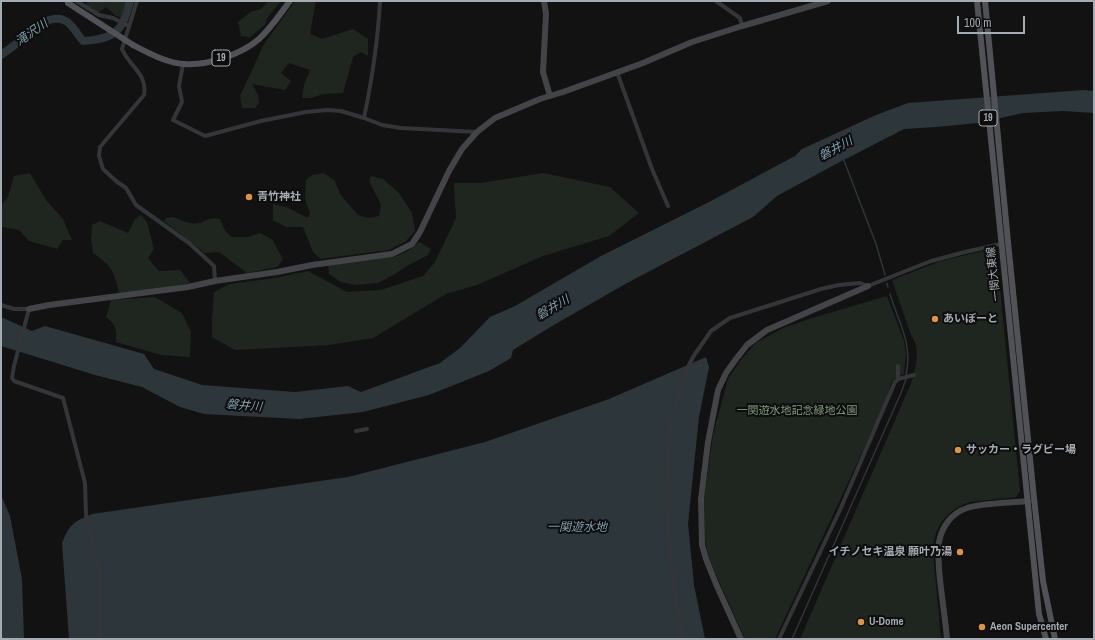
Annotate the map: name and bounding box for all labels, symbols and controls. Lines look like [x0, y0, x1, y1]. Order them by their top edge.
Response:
scale bar [959, 8, 1027, 34]
text: 100 m [964, 15, 991, 31]
water label: 滝沢川 [13, 17, 51, 49]
road number: 19 [212, 50, 230, 66]
road number: 19 [979, 110, 997, 126]
water label: 磐井川 [817, 134, 855, 164]
place label: 青竹神社 [257, 190, 301, 204]
marker: 青竹神社 [244, 192, 254, 202]
street label: 一関大東線 [985, 246, 1003, 302]
water label: 磐井川 [534, 293, 572, 323]
place label: あいぽーと [943, 312, 998, 326]
marker: あいぽーと [930, 314, 940, 324]
water label: 磐井川 [225, 397, 263, 415]
park label: 一関遊水地記念緑地公園 [737, 404, 857, 418]
place label: サッカー・ラグビー場 [966, 443, 1076, 457]
marker: サッカー・ラグビー場 [953, 445, 963, 455]
water label: 一関遊水地 [547, 521, 607, 535]
place label: イチノセキ温泉 願叶乃湯 [828, 545, 952, 559]
marker: イチノセキ温泉 願叶乃湯 [955, 547, 965, 557]
place label: U-Dome [869, 615, 904, 629]
marker: U-Dome [856, 617, 866, 627]
place label: Aeon Supercenter [990, 620, 1068, 634]
marker: Aeon Supercenter [977, 622, 987, 632]

